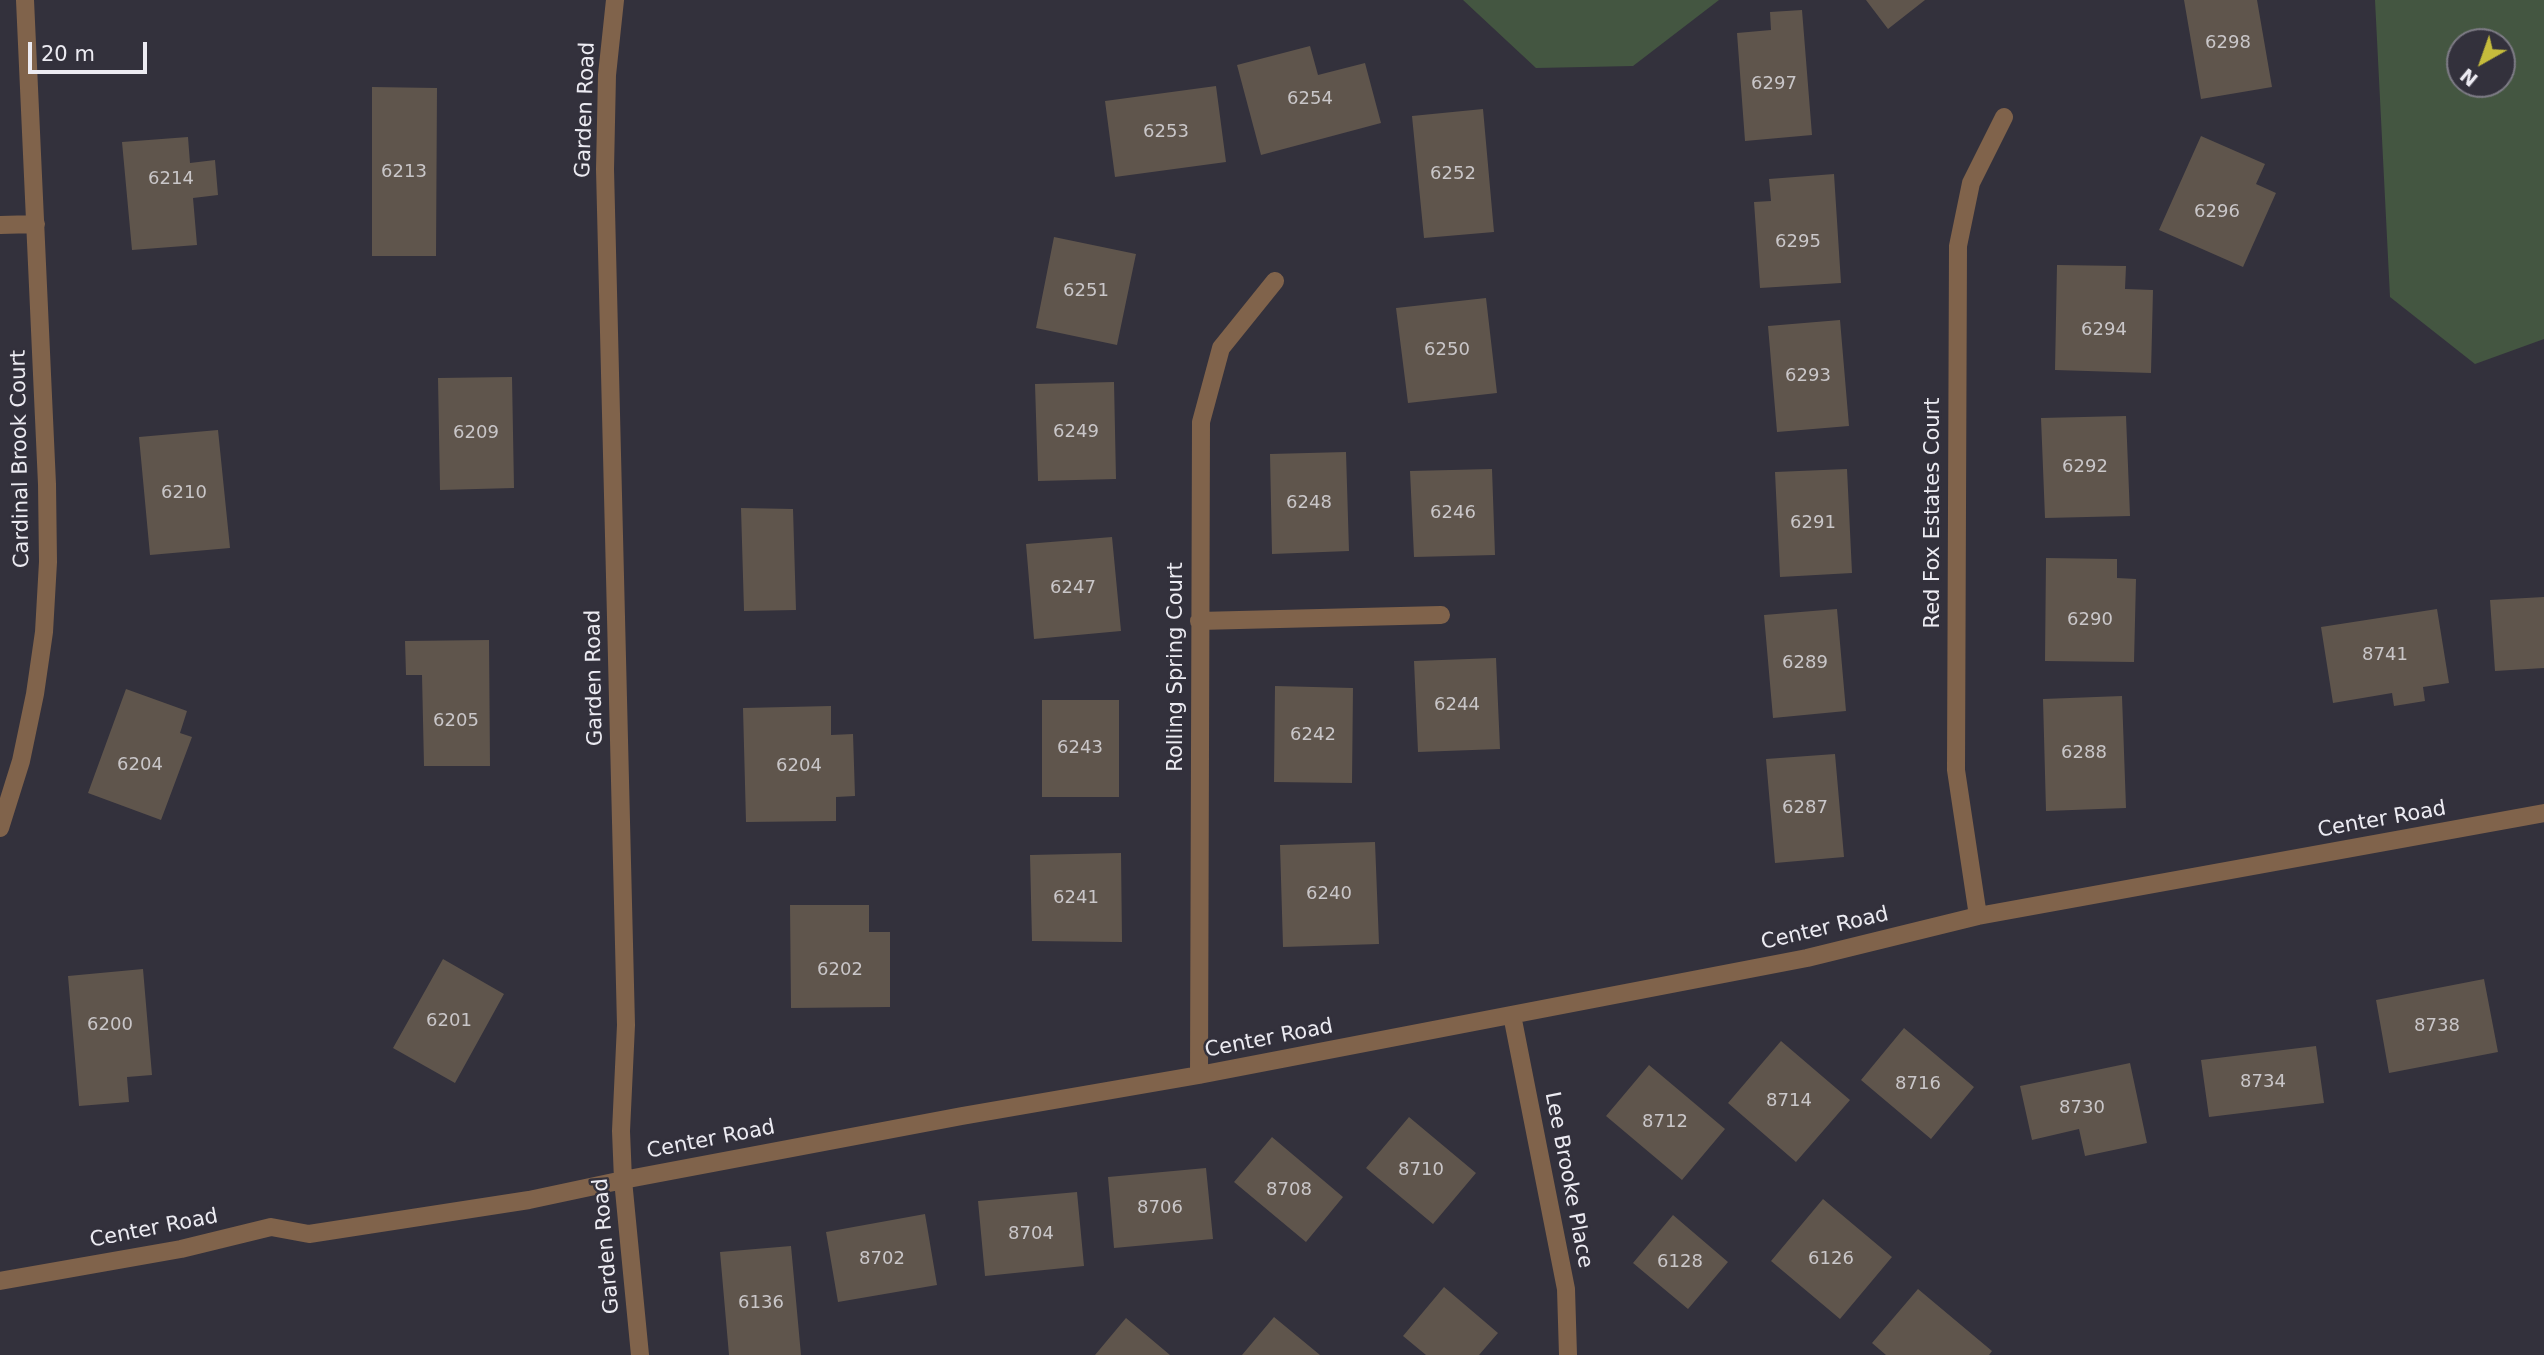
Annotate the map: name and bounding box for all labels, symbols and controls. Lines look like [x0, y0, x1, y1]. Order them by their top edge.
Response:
scale bar [32, 28, 150, 72]
north arrow [2446, 28, 2516, 98]
house number: 6298 [2205, 32, 2251, 54]
street label: Garden Road [571, 41, 601, 179]
text: 20 m [41, 42, 95, 66]
text: N [2456, 64, 2482, 91]
house number: 6297 [1751, 73, 1797, 95]
house number: 6254 [1287, 88, 1333, 110]
house number: 6253 [1143, 121, 1189, 143]
house number: 6213 [381, 161, 427, 183]
house number: 6252 [1430, 163, 1476, 185]
house number: 6214 [148, 168, 194, 190]
house number: 6296 [2194, 201, 2240, 223]
house number: 6295 [1775, 231, 1821, 253]
house number: 6251 [1063, 280, 1109, 302]
house number: 6294 [2081, 319, 2127, 341]
house number: 6250 [1424, 339, 1470, 361]
street label: Cardinal Brook Court [6, 350, 36, 568]
house number: 6293 [1785, 365, 1831, 387]
street label: Red Fox Estates Court [1921, 398, 1947, 628]
house number: 6249 [1053, 421, 1099, 443]
house number: 6209 [453, 422, 499, 444]
house number: 6292 [2062, 456, 2108, 478]
house number: 6210 [161, 482, 207, 504]
house number: 6248 [1286, 492, 1332, 514]
house number: 6246 [1430, 502, 1476, 524]
house number: 6291 [1790, 512, 1836, 534]
street label: Rolling Spring Court [1164, 562, 1190, 772]
house number: 6247 [1050, 577, 1096, 599]
house number: 6290 [2067, 609, 2113, 631]
street label: Garden Road [581, 610, 609, 746]
house number: 8741 [2362, 644, 2408, 666]
house number: 6289 [1782, 652, 1828, 674]
house number: 6244 [1434, 694, 1480, 716]
house number: 6205 [433, 710, 479, 732]
house number: 6242 [1290, 724, 1336, 746]
house number: 6243 [1057, 737, 1103, 759]
house number: 6288 [2061, 742, 2107, 764]
house number: 6204 [117, 754, 163, 776]
house number: 6204 [776, 755, 822, 777]
street label: Center Road [2316, 796, 2448, 844]
house number: 6287 [1782, 797, 1828, 819]
house number: 6240 [1306, 883, 1352, 905]
house number: 6241 [1053, 887, 1099, 909]
street label: Center Road [1759, 902, 1891, 956]
house number: 6202 [817, 959, 863, 981]
house number: 6201 [426, 1010, 472, 1032]
house number: 6200 [87, 1014, 133, 1036]
street label: Center Road [1203, 1014, 1335, 1064]
house number: 8738 [2414, 1015, 2460, 1037]
house number: 8734 [2240, 1071, 2286, 1093]
house number: 8716 [1895, 1073, 1941, 1095]
street label: Lee Brooke Place [1539, 1090, 1597, 1270]
house number: 8714 [1766, 1090, 1812, 1112]
house number: 8730 [2059, 1097, 2105, 1119]
house number: 8712 [1642, 1111, 1688, 1133]
street label: Center Road [645, 1115, 777, 1165]
house number: 8710 [1398, 1159, 1444, 1181]
street label: Garden Road [589, 1177, 625, 1315]
house number: 8708 [1266, 1179, 1312, 1201]
house number: 8706 [1137, 1197, 1183, 1219]
street label: Center Road [88, 1204, 220, 1254]
house number: 8704 [1008, 1223, 1054, 1245]
house number: 8702 [859, 1248, 905, 1270]
house number: 6126 [1808, 1248, 1854, 1270]
house number: 6128 [1657, 1251, 1703, 1273]
house number: 6136 [738, 1292, 784, 1314]

